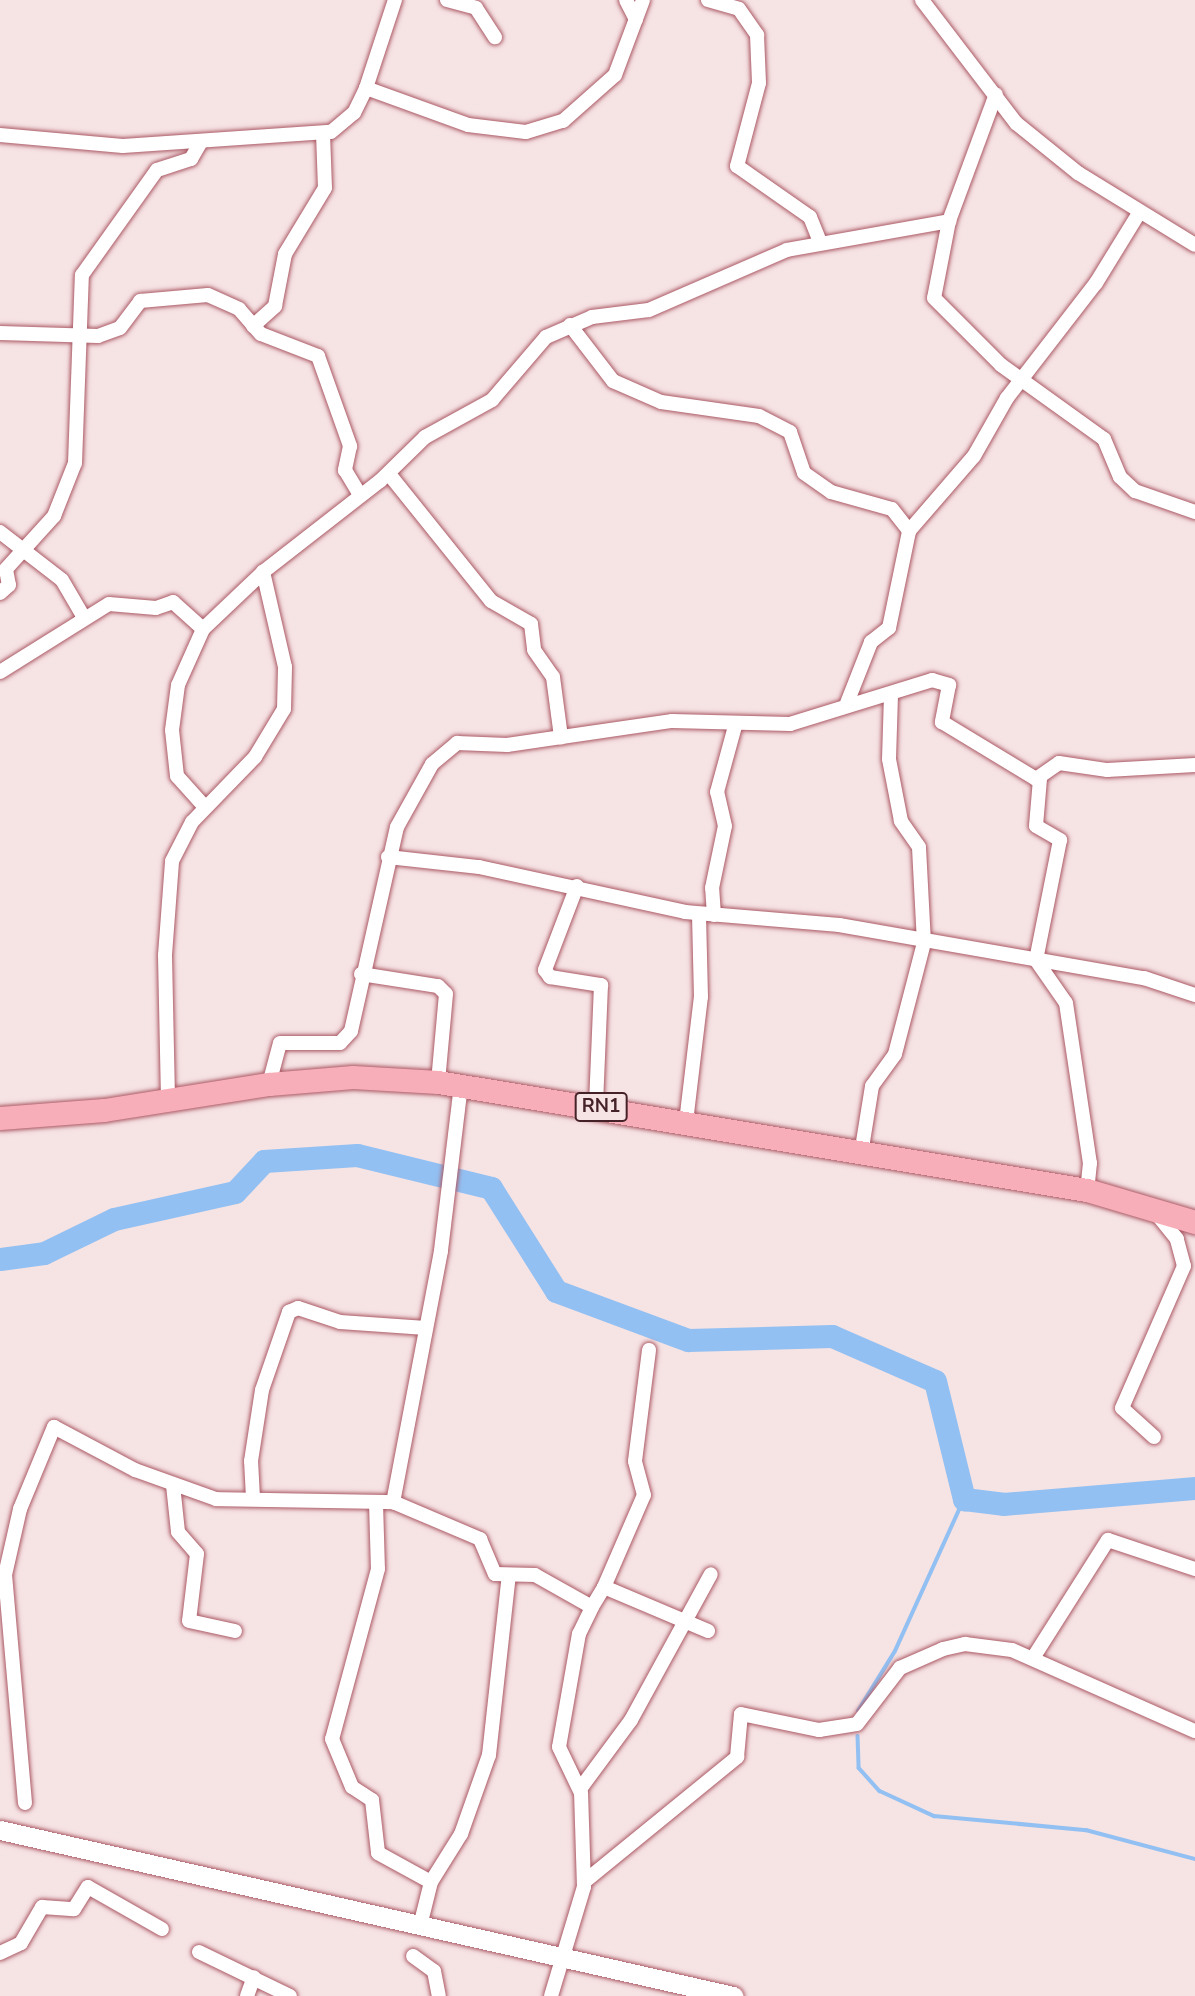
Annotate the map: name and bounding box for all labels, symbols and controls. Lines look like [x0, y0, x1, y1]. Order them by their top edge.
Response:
road number: RN1 [573, 1092, 629, 1122]

